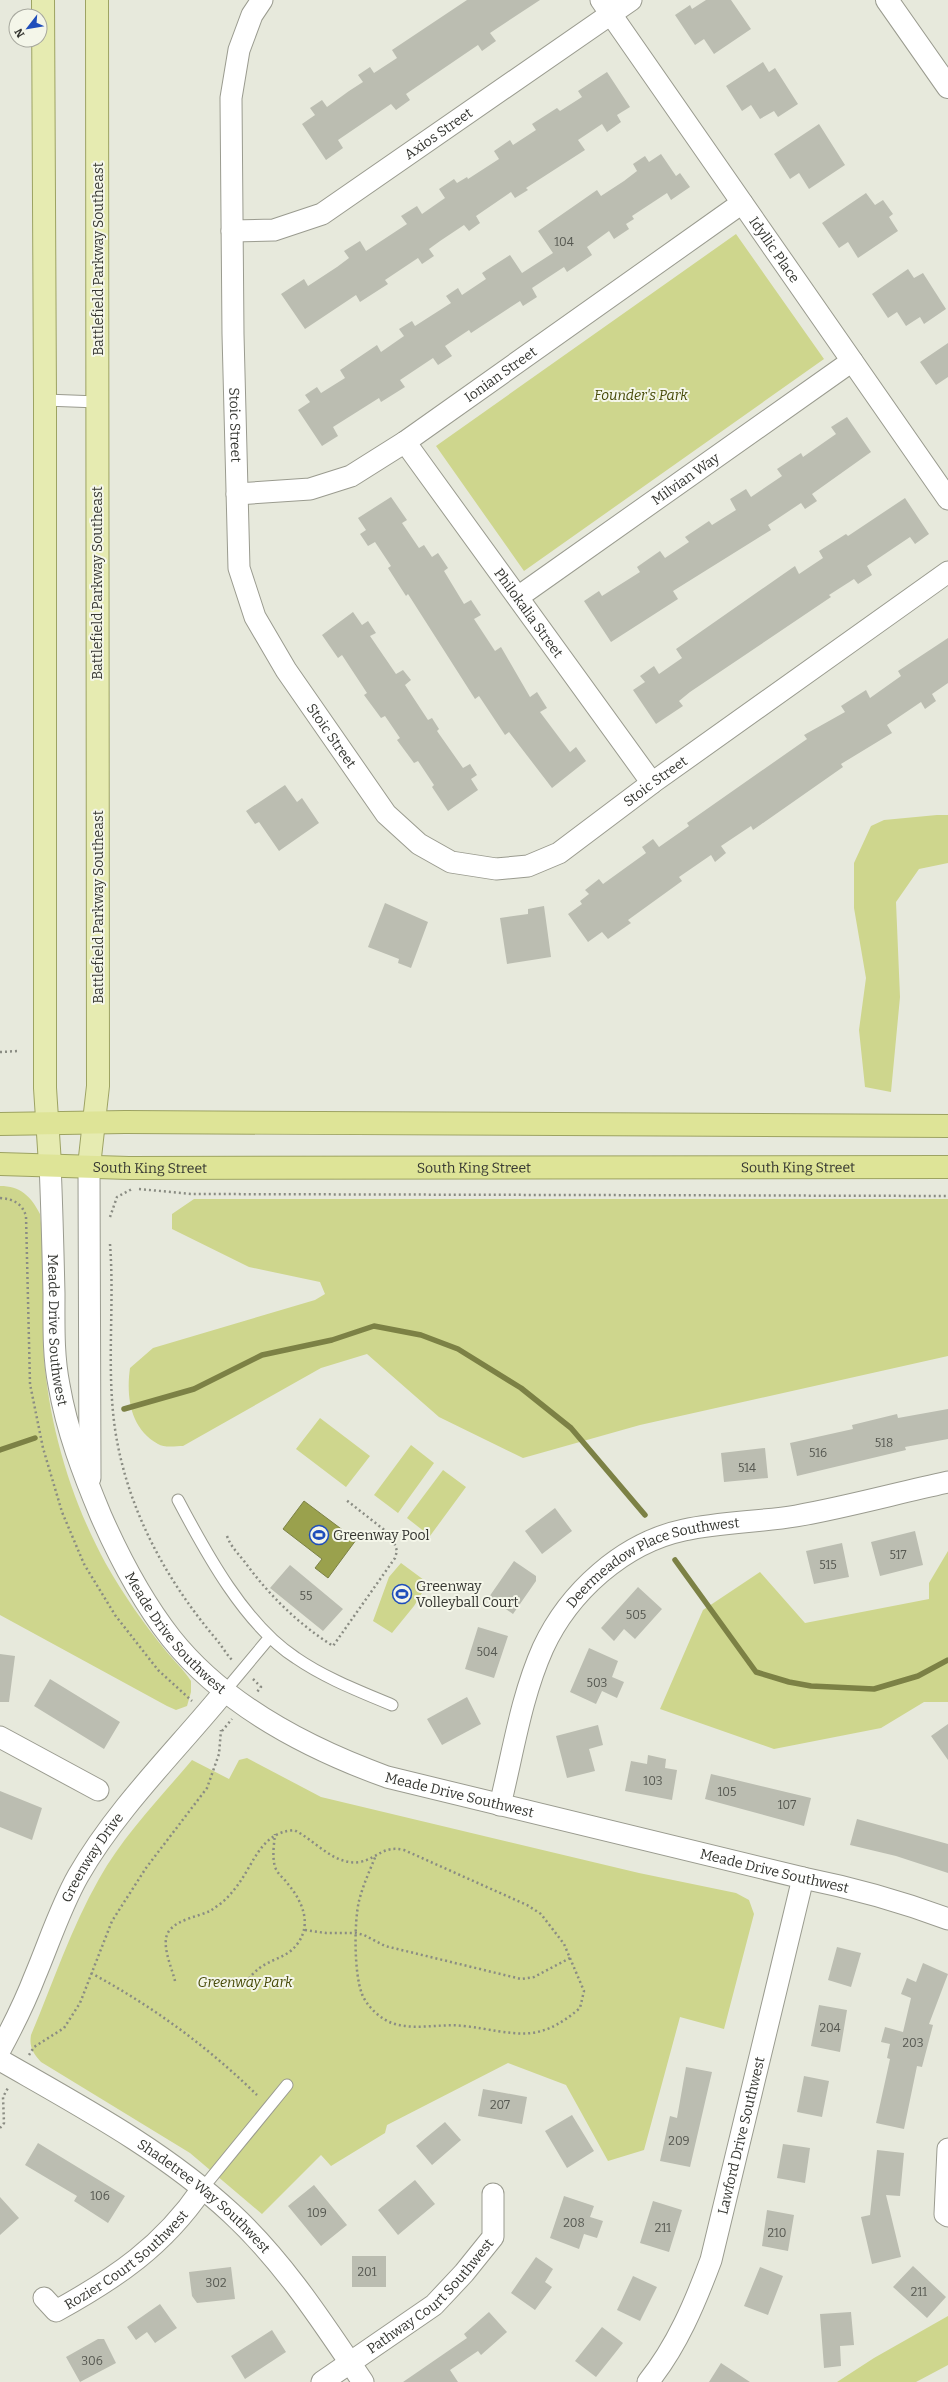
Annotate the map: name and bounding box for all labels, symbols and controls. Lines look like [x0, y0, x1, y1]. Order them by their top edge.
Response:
north arrow [8, 8, 48, 48]
text: N [12, 25, 28, 40]
street label: Axios Street [401, 104, 476, 163]
street label: Battlefield Parkway Southeast [90, 162, 107, 356]
street label: Idyllic Place [745, 214, 803, 286]
house number: 104 [554, 235, 574, 249]
street label: Ionian Street [461, 343, 540, 406]
street label: Stoic Street [225, 387, 244, 463]
park label: Founder's Park [594, 387, 688, 404]
street label: Milvian Way [649, 449, 723, 509]
street label: Battlefield Parkway Southeast [89, 486, 106, 680]
street label: Philokalia Street [490, 565, 567, 661]
street label: Stoic Street [303, 700, 360, 772]
street label: Stoic Street [620, 753, 691, 811]
street label: Battlefield Parkway Southeast [90, 810, 107, 1004]
street label: South King Street [92, 1159, 207, 1177]
street label: South King Street [741, 1159, 855, 1176]
street label: South King Street [417, 1160, 531, 1177]
street label: Meade Drive Southwest [44, 1254, 71, 1407]
house number: 518 [875, 1436, 893, 1450]
house number: 516 [809, 1446, 827, 1460]
house number: 514 [738, 1461, 756, 1475]
street label: Deermeadow Place Southwest [563, 1514, 740, 1611]
sports icon: Greenway Pool [308, 1524, 330, 1546]
place label: Greenway Pool [333, 1527, 430, 1544]
house number: 517 [889, 1548, 907, 1562]
house number: 515 [819, 1558, 837, 1572]
street label: Meade Drive Southwest [121, 1569, 229, 1698]
place label: Greenway Volleyball Court [416, 1578, 519, 1611]
sports icon: Greenway Volleyball Court [391, 1583, 413, 1605]
house number: 55 [300, 1589, 312, 1603]
house number: 505 [626, 1608, 646, 1622]
house number: 504 [476, 1645, 498, 1659]
house number: 503 [587, 1676, 608, 1690]
street label: Meade Drive Southwest [383, 1769, 536, 1821]
house number: 103 [643, 1774, 663, 1788]
house number: 105 [718, 1785, 736, 1799]
house number: 107 [778, 1798, 796, 1812]
street label: Greenway Drive [58, 1809, 127, 1905]
street label: Meade Drive Southwest [698, 1845, 851, 1897]
park label: Greenway Park [197, 1974, 293, 1991]
house number: 204 [819, 2021, 841, 2035]
house number: 203 [902, 2036, 924, 2050]
street label: Lawford Drive Southwest [714, 2055, 769, 2216]
house number: 207 [490, 2098, 510, 2112]
house number: 209 [668, 2134, 690, 2148]
street label: Shadetree Way Southwest [134, 2136, 274, 2257]
house number: 106 [90, 2189, 110, 2203]
house number: 109 [307, 2206, 327, 2220]
street label: Rozier Court Southwest [62, 2207, 192, 2313]
house number: 208 [563, 2216, 585, 2230]
house number: 211 [655, 2221, 671, 2235]
house number: 210 [767, 2226, 787, 2240]
street label: Pathway Court Southwest [364, 2235, 497, 2358]
house number: 201 [357, 2265, 377, 2279]
house number: 302 [205, 2276, 227, 2290]
house number: 211 [911, 2285, 927, 2299]
house number: 306 [81, 2354, 103, 2368]

